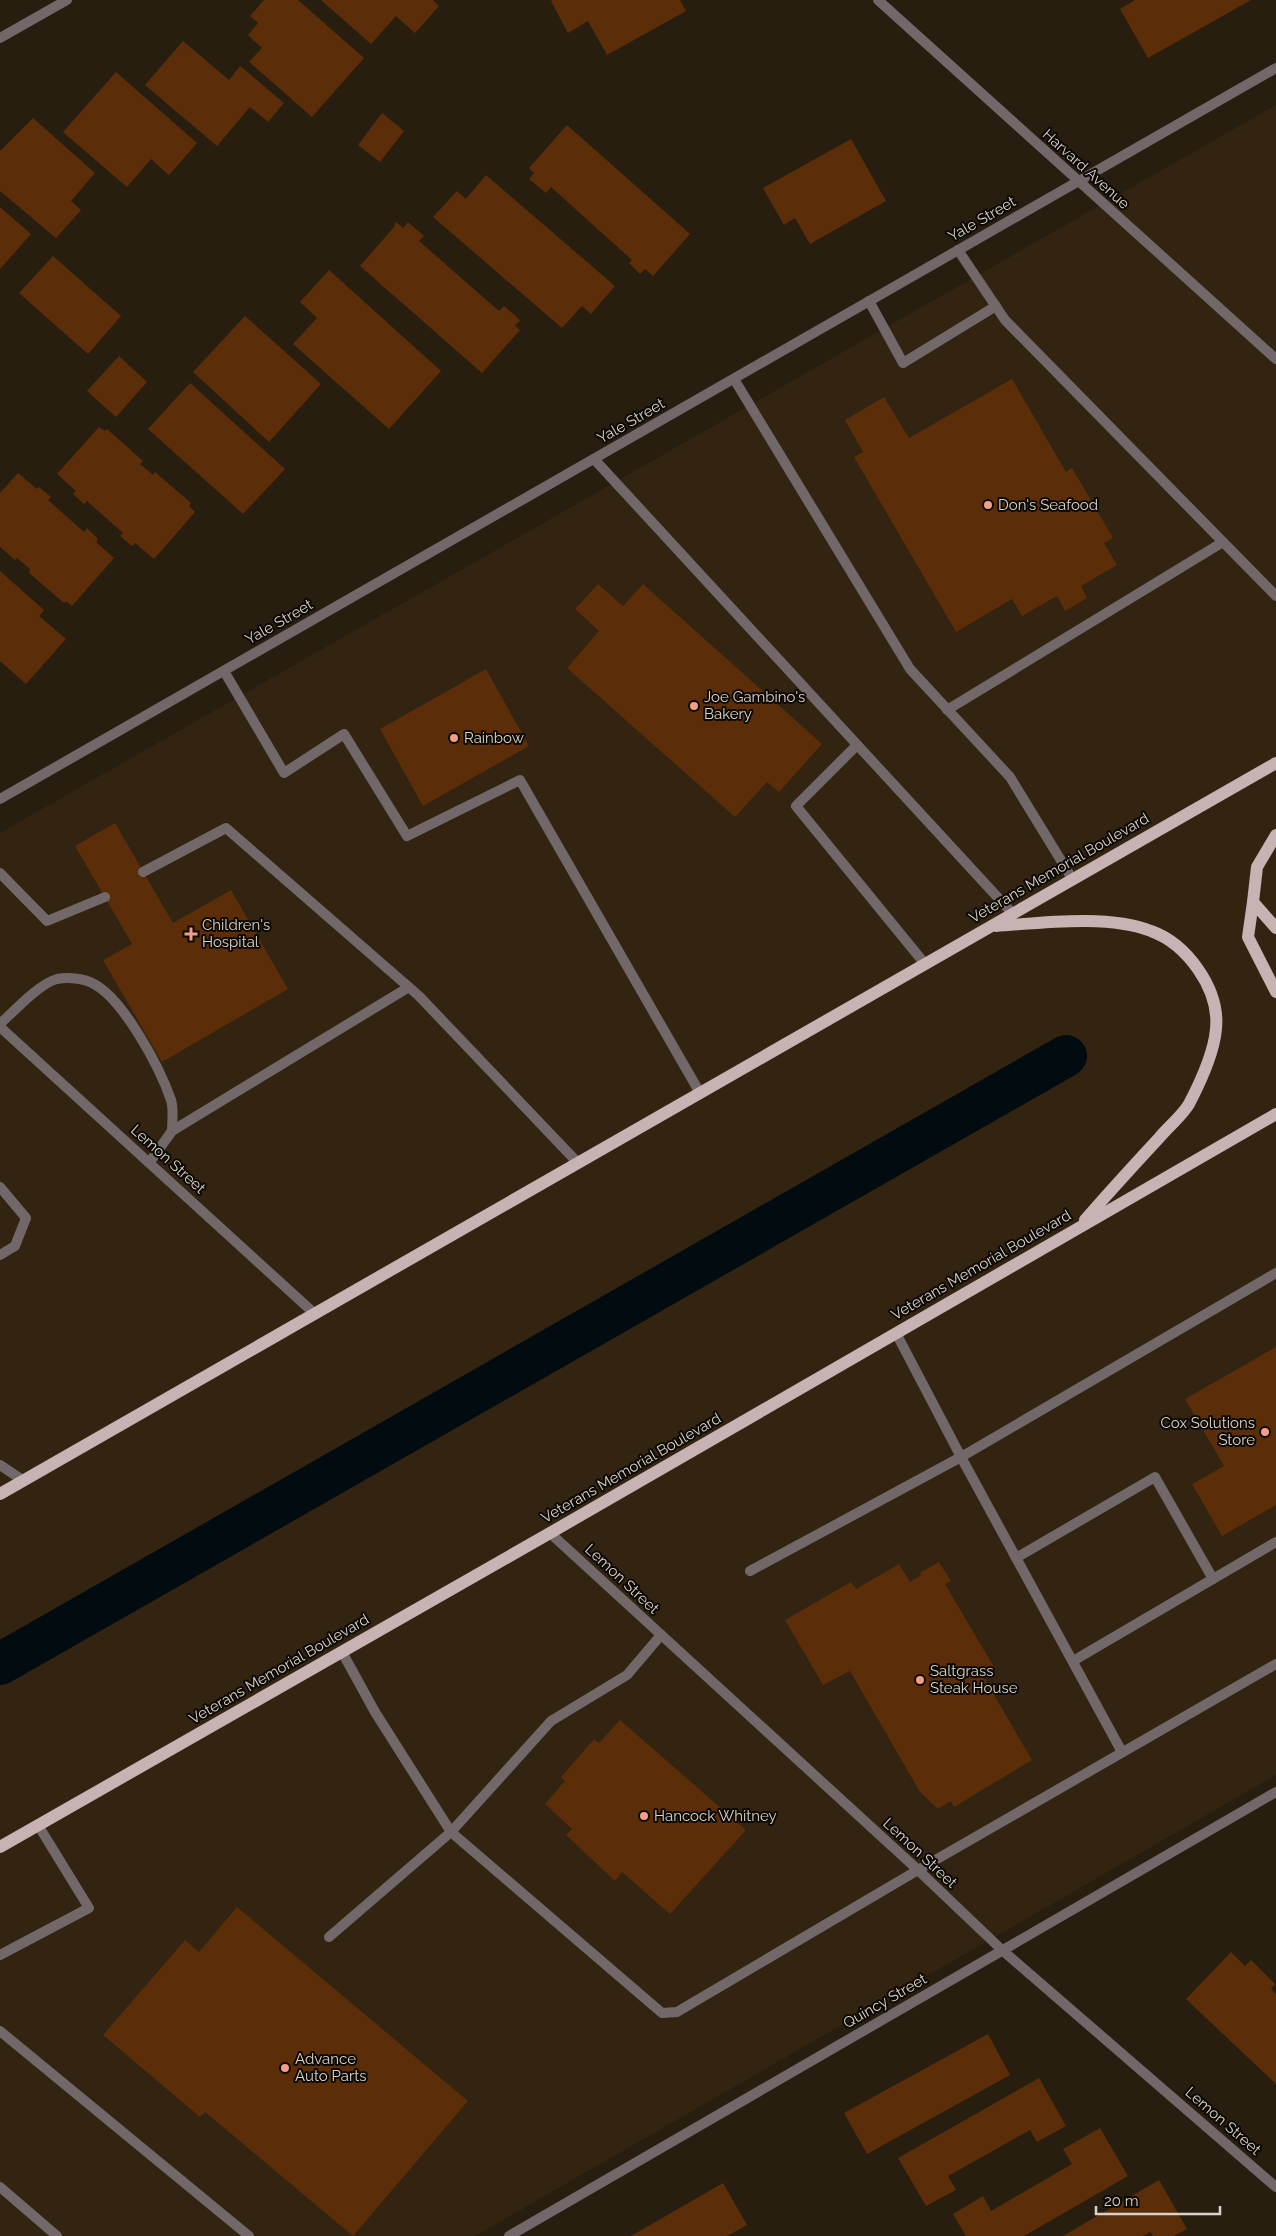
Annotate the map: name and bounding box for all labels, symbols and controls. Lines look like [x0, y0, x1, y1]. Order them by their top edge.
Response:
street label: Harvard Avenue [1039, 125, 1133, 213]
street label: Yale Street [945, 192, 1019, 246]
street label: Yale Street [594, 394, 668, 448]
place label: Don's Seafood [998, 496, 1098, 514]
marker: Don's Seafood [982, 499, 994, 511]
street label: Yale Street [242, 595, 316, 649]
place label: Joe Gambino's Bakery [704, 688, 805, 723]
marker: Joe Gambino's Bakery [688, 700, 700, 712]
place label: Rainbow [464, 729, 524, 747]
marker: Rainbow [448, 732, 460, 744]
street label: Veterans Memorial Boulevard [966, 809, 1152, 927]
place label: Children's Hospital [202, 916, 270, 951]
marker: Children's Hospital [184, 927, 198, 941]
street label: Lemon Street [127, 1121, 209, 1197]
street label: Veterans Memorial Boulevard [888, 1206, 1074, 1324]
street label: Veterans Memorial Boulevard [538, 1409, 724, 1527]
place label: Cox Solutions Store [1161, 1414, 1255, 1449]
marker: Cox Solutions Store [1259, 1426, 1271, 1438]
street label: Lemon Street [581, 1540, 663, 1618]
street label: Veterans Memorial Boulevard [186, 1610, 372, 1728]
place label: Saltgrass Steak House [930, 1662, 1018, 1697]
marker: Saltgrass Steak House [914, 1674, 926, 1686]
place label: Hancock Whitney [654, 1807, 777, 1825]
marker: Hancock Whitney [638, 1810, 650, 1822]
street label: Lemon Street [879, 1814, 961, 1892]
street label: Quincy Street [840, 1970, 930, 2032]
place label: Advance Auto Parts [295, 2050, 366, 2085]
marker: Advance Auto Parts [279, 2062, 291, 2074]
street label: Lemon Street [1182, 2083, 1264, 2159]
scale bar [1096, 2184, 1220, 2216]
text: 20 m [1104, 2192, 1139, 2210]

